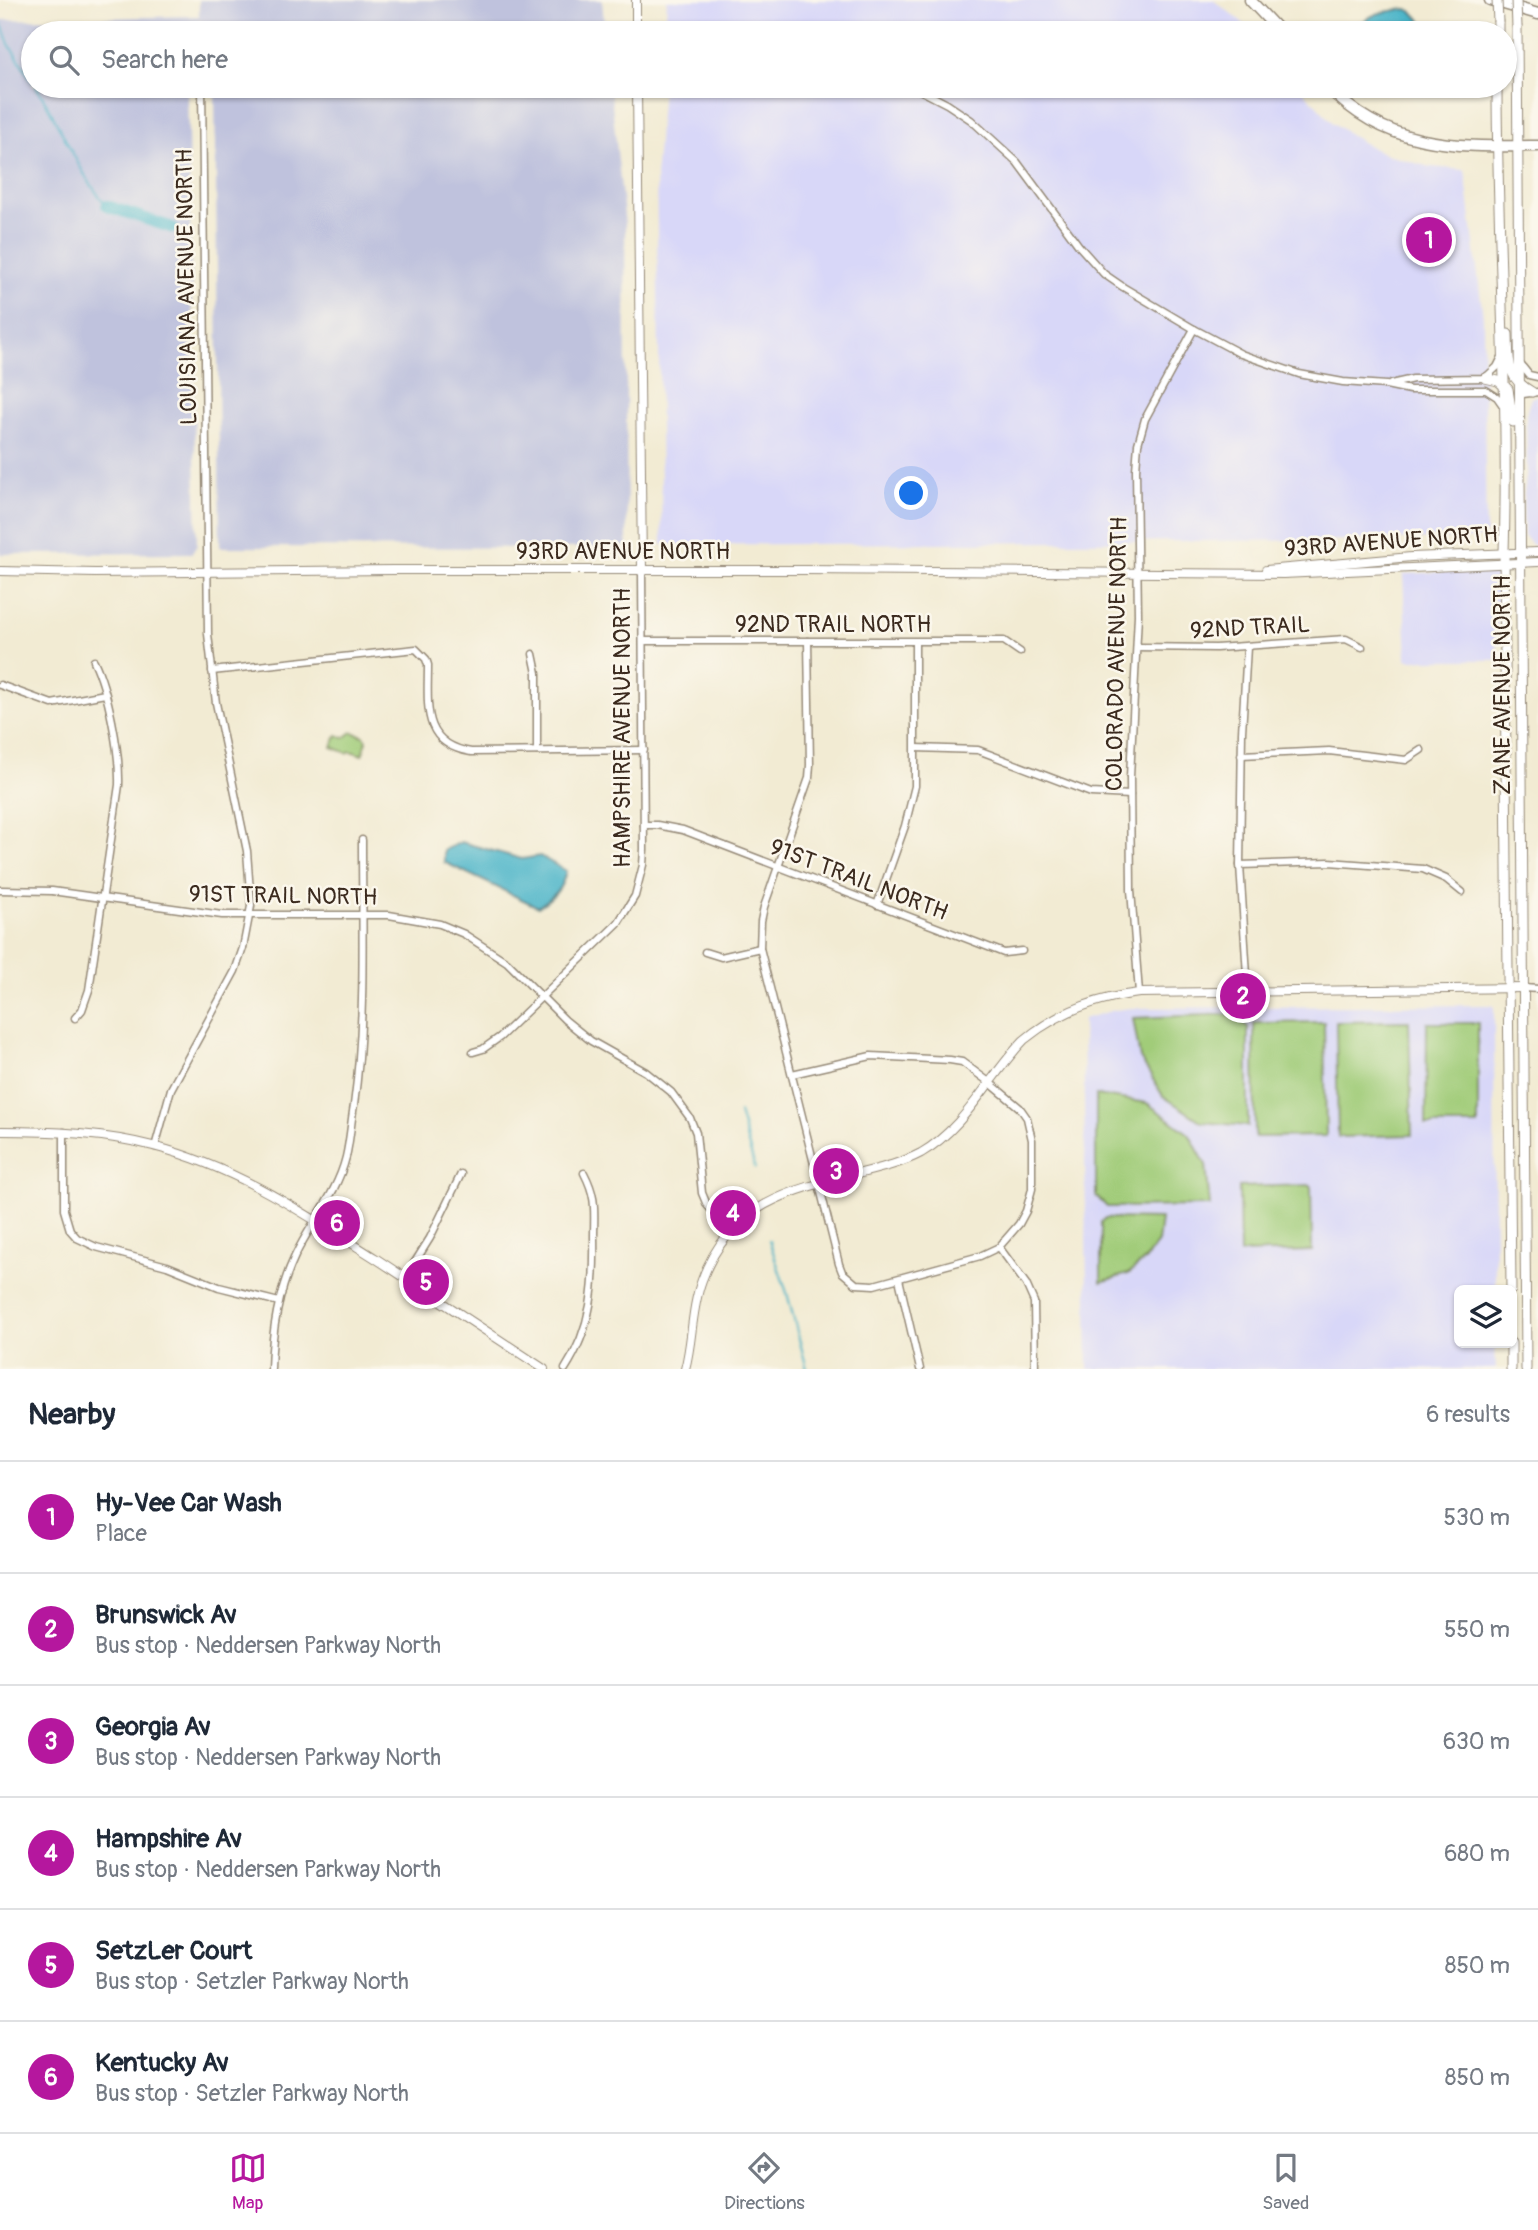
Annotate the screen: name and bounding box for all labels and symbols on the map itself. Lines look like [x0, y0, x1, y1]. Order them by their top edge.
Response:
street label: LOUISIANA AVENUE NORTH [170, 149, 203, 425]
pin: 1 [1406, 214, 1452, 266]
your location [894, 476, 928, 510]
street label: COLORADO AVENUE NORTH [1100, 517, 1133, 791]
street label: 93RD AVENUE NORTH [1283, 520, 1499, 563]
street label: 93RD AVENUE NORTH [516, 537, 730, 566]
street label: ZANE AVENUE NORTH [1488, 575, 1517, 795]
street label: HAMPSHIRE AVENUE NORTH [608, 588, 637, 868]
street label: 92ND TRAIL NORTH [735, 610, 931, 639]
street label: 92ND TRAIL [1189, 610, 1311, 645]
street label: 91ST TRAIL NORTH [766, 832, 952, 927]
street label: 91ST TRAIL NORTH [189, 879, 377, 912]
pin: 2 [1220, 970, 1266, 1022]
pin: 3 [813, 1145, 859, 1197]
pin: 4 [710, 1187, 756, 1239]
pin: 6 [314, 1197, 360, 1249]
pin: 5 [403, 1256, 449, 1308]

